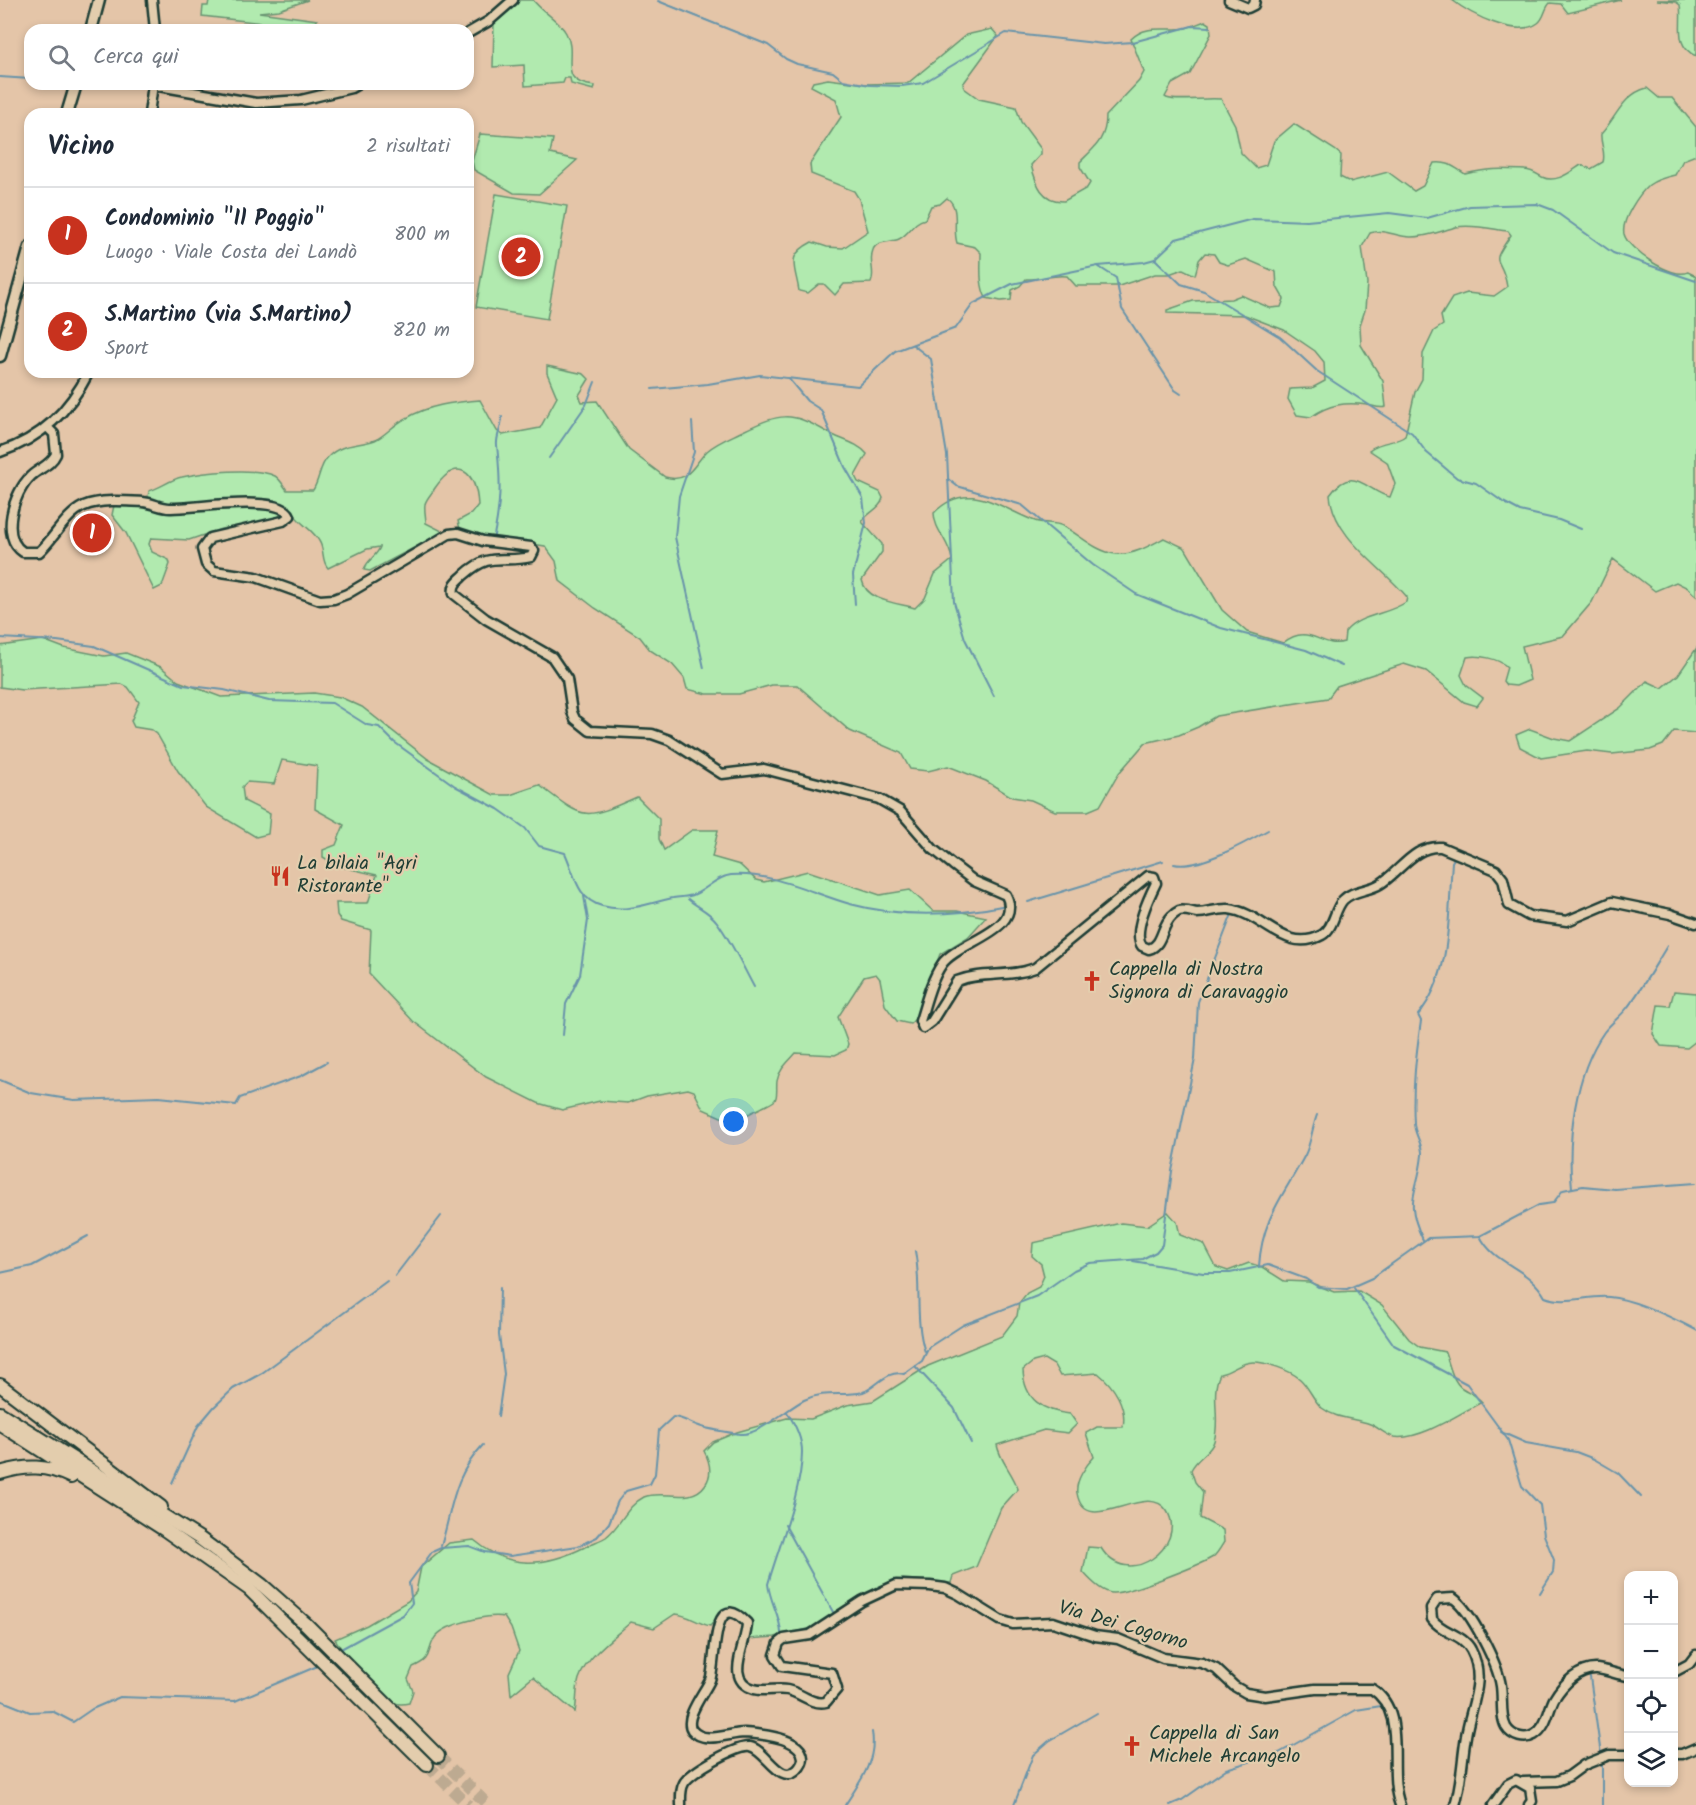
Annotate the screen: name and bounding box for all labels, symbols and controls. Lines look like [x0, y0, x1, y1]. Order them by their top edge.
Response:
search box [24, 24, 474, 90]
text: Cerca qui [93, 40, 179, 75]
icon: search [45, 41, 78, 74]
text: Vicino [48, 126, 114, 168]
text: 2 risultati [366, 131, 450, 163]
text: Condominio "Il Poggio" [105, 202, 324, 237]
text: 1 [64, 219, 71, 251]
text: 800 m [394, 219, 450, 251]
pin: 2 [502, 234, 540, 280]
text: Luogo · Viale Costa dei Landò [105, 237, 357, 269]
text: S.Martino (via S.Martino) [105, 298, 352, 333]
text: 2 [62, 315, 73, 347]
text: 820 m [392, 315, 450, 347]
text: Sport [105, 333, 149, 365]
pin: 1 [72, 510, 112, 556]
place label: La bilaia "Agri Ristorante" [297, 848, 418, 903]
restaurant icon: La bilaia "Agri Ristorante" [268, 864, 292, 888]
place label: Cappella di Nostra Signora di Caravaggio [1109, 954, 1288, 1009]
church icon: Cappella di Nostra Signora di Caravaggio [1080, 969, 1104, 993]
your location [719, 1107, 748, 1136]
map controls [1624, 1571, 1678, 1787]
button: + [1624, 1571, 1678, 1625]
street label: Via Dei Cogorno [1054, 1592, 1192, 1660]
button: − [1624, 1625, 1678, 1679]
button: locate [1624, 1679, 1678, 1733]
place label: Cappella di San Michele Arcangelo [1149, 1718, 1300, 1773]
button: layers [1624, 1733, 1678, 1787]
church icon: Cappella di San Michele Arcangelo [1120, 1734, 1144, 1758]

